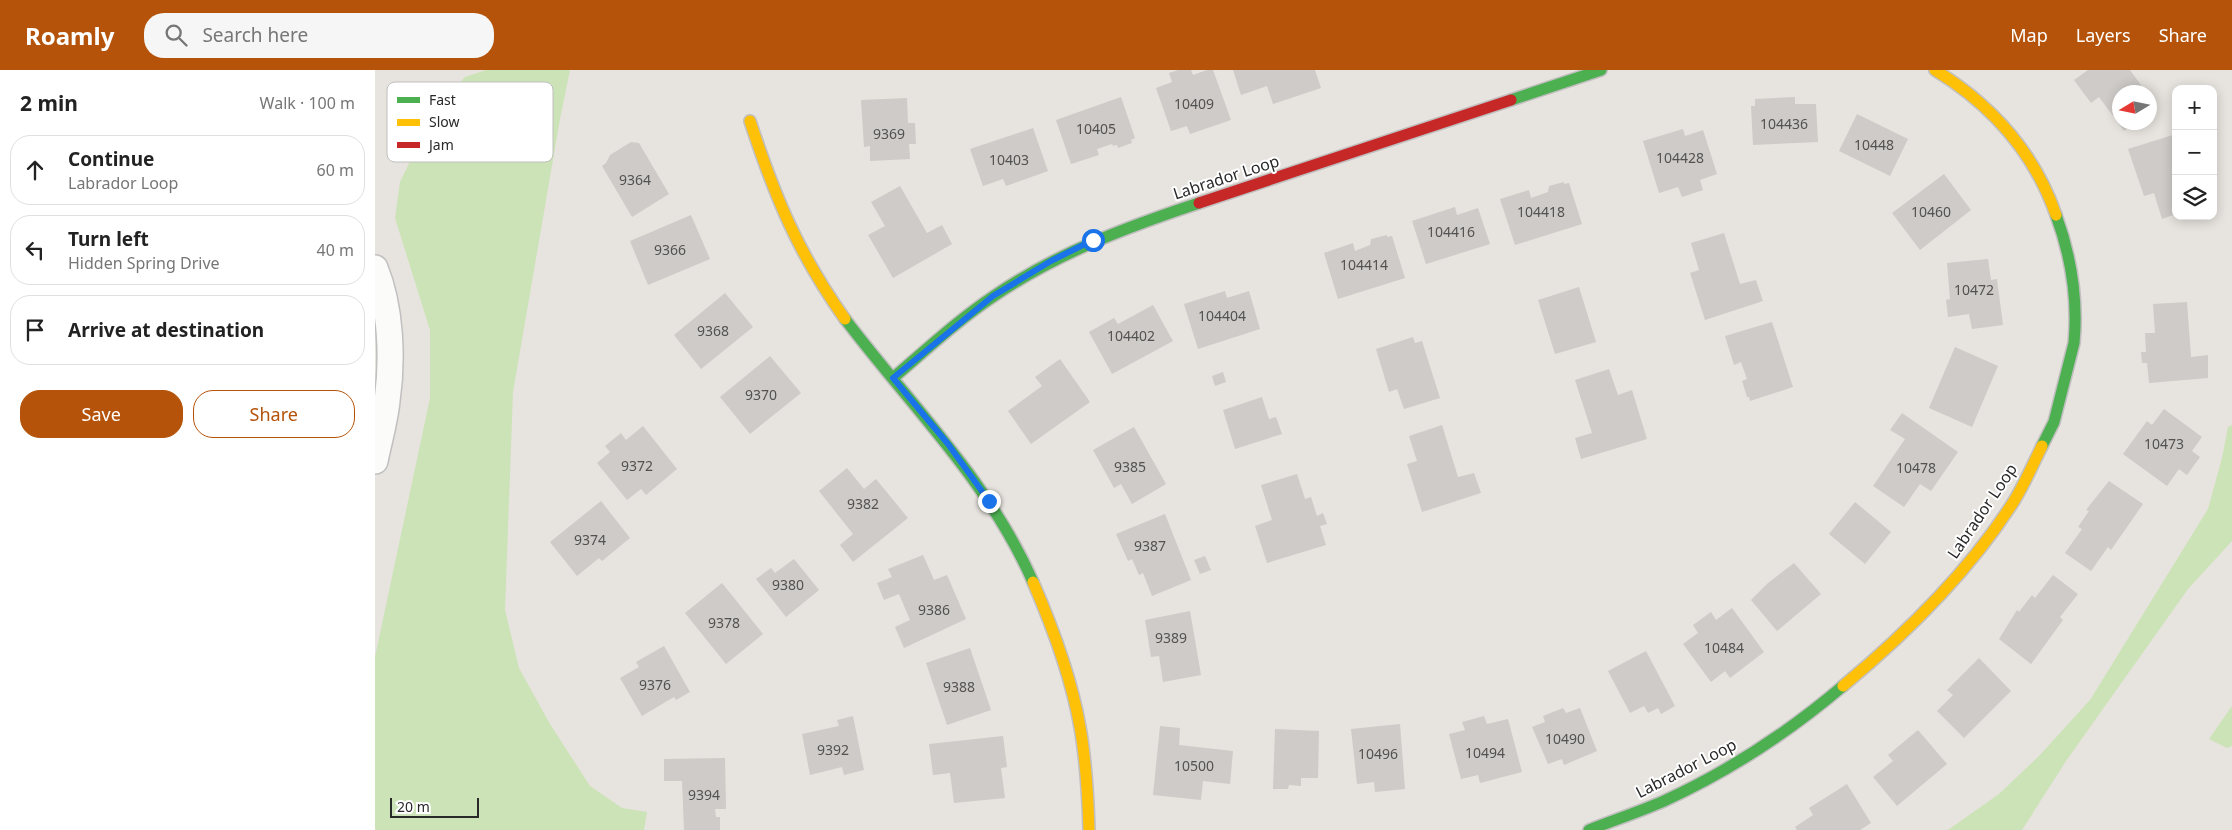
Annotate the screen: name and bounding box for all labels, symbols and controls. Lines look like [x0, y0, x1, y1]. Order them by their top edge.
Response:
search box [144, 13, 494, 58]
text: Roamly [25, 19, 114, 52]
icon: search [162, 21, 190, 49]
text: Search here [202, 22, 308, 48]
text: Map [2010, 23, 2048, 47]
text: Layers [2076, 23, 2131, 47]
text: Share [2159, 23, 2207, 47]
legend [387, 82, 553, 162]
north arrow [2112, 85, 2157, 130]
map controls [2172, 85, 2217, 220]
button: + [2172, 85, 2217, 130]
text: 2 min [20, 89, 78, 117]
text: Fast [429, 90, 456, 109]
text: Walk · 100 m [260, 92, 355, 114]
house number: 10409 [1174, 94, 1214, 113]
text: Slow [429, 112, 460, 131]
house number: 104436 [1760, 114, 1808, 133]
house number: 10405 [1076, 119, 1116, 138]
house number: 9369 [873, 124, 905, 143]
button: − [2172, 130, 2217, 175]
text: Jam [427, 135, 454, 154]
house number: 10448 [1854, 135, 1894, 154]
text: Continue [68, 146, 154, 172]
house number: 104428 [1656, 148, 1704, 167]
street label: Labrador Loop [1170, 149, 1282, 205]
house number: 10403 [989, 150, 1029, 169]
icon: ahead [21, 156, 49, 184]
text: 60 m [317, 159, 354, 181]
house number: 9364 [619, 170, 651, 189]
text: Labrador Loop [68, 172, 178, 194]
button: layers [2172, 175, 2217, 220]
house number: 104418 [1517, 202, 1565, 221]
house number: 10460 [1911, 202, 1951, 221]
house number: 104416 [1427, 222, 1475, 241]
text: Turn left [68, 226, 149, 252]
route start [1082, 229, 1105, 252]
icon: left [21, 236, 49, 264]
text: 40 m [317, 239, 354, 261]
house number: 9366 [654, 240, 686, 259]
text: Hidden Spring Drive [68, 252, 220, 274]
house number: 104414 [1340, 255, 1388, 274]
house number: 10472 [1954, 280, 1994, 299]
house number: 104404 [1198, 306, 1246, 325]
icon: arrive [21, 316, 49, 344]
text: Arrive at destination [68, 317, 264, 343]
house number: 9368 [697, 321, 729, 340]
house number: 104402 [1107, 326, 1155, 345]
house number: 9370 [745, 385, 777, 404]
button: Save [20, 390, 183, 438]
button: Share [193, 390, 355, 438]
house number: 10473 [2144, 434, 2184, 453]
house number: 9372 [621, 456, 653, 475]
house number: 9385 [1114, 457, 1146, 476]
house number: 10478 [1896, 458, 1936, 477]
street label: Labrador Loop [1942, 459, 2022, 563]
route end [978, 490, 1001, 513]
house number: 9382 [847, 494, 879, 513]
house number: 9374 [574, 530, 606, 549]
house number: 9387 [1134, 536, 1166, 555]
house number: 9380 [772, 575, 804, 594]
house number: 9386 [918, 600, 950, 619]
house number: 9378 [708, 613, 740, 632]
house number: 9389 [1155, 628, 1187, 647]
house number: 10484 [1704, 638, 1744, 657]
house number: 9376 [639, 675, 671, 694]
house number: 9388 [943, 677, 975, 696]
house number: 10490 [1545, 729, 1585, 748]
street label: Labrador Loop [1632, 733, 1740, 803]
house number: 9392 [817, 740, 849, 759]
house number: 10494 [1465, 743, 1505, 762]
house number: 10496 [1358, 744, 1398, 763]
house number: 10500 [1174, 756, 1214, 775]
house number: 9394 [688, 785, 720, 804]
scale bar [390, 795, 479, 818]
text: 20 m [397, 797, 430, 816]

